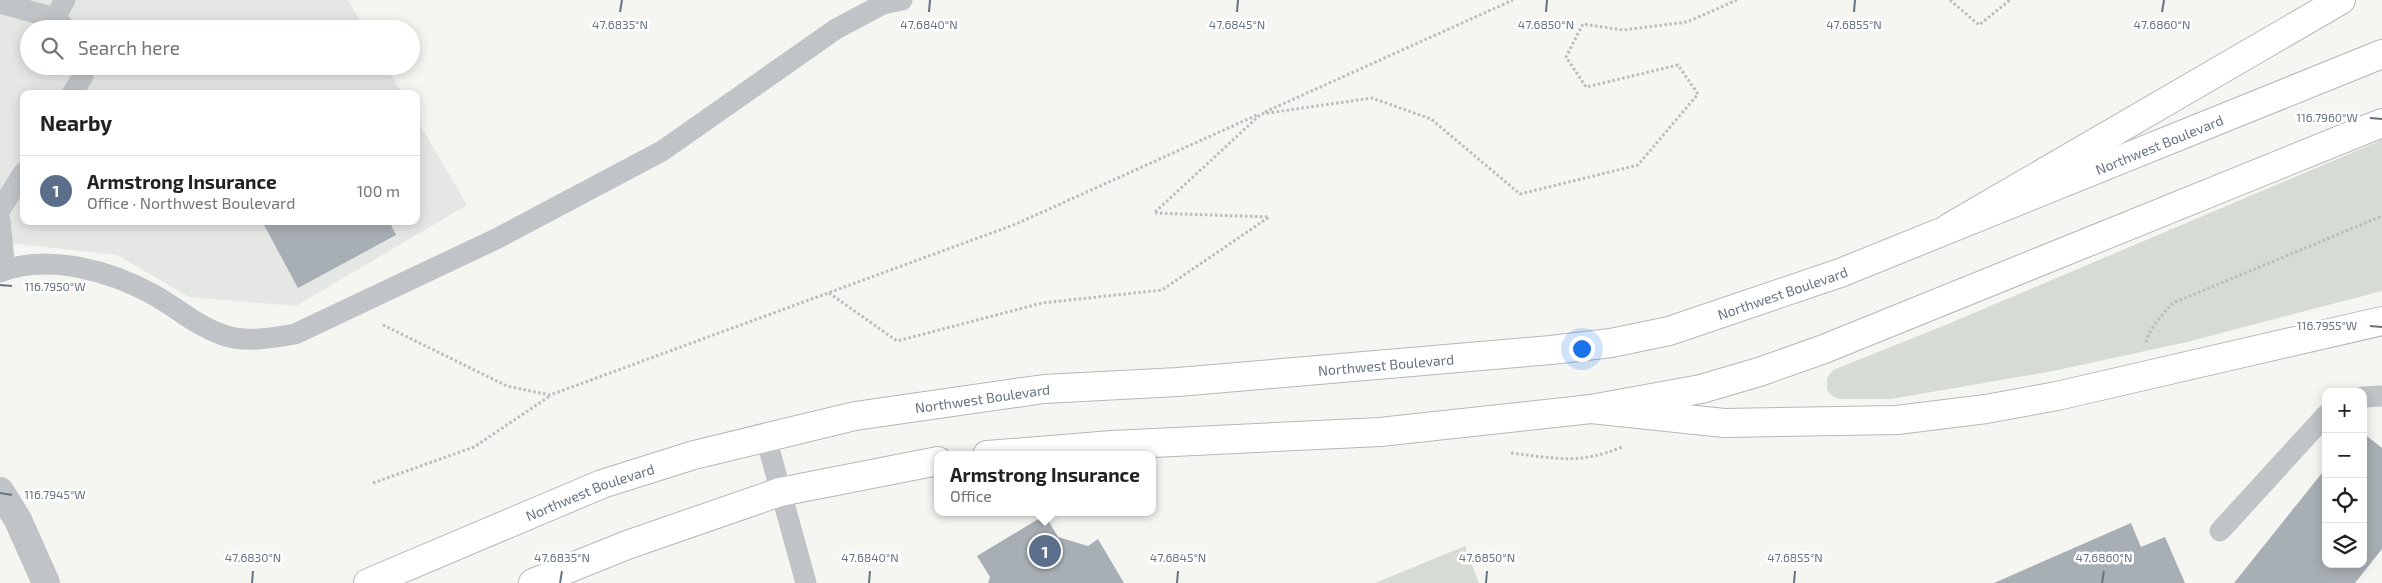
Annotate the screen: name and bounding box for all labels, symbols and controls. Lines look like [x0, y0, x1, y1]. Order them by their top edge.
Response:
text: 47.6835°N [592, 17, 648, 31]
text: 47.6840°N [900, 17, 958, 31]
text: 47.6845°N [1209, 17, 1265, 31]
text: 47.6850°N [1518, 17, 1574, 31]
text: 47.6855°N [1826, 17, 1882, 31]
text: 47.6860°N [2134, 17, 2190, 31]
search box [20, 20, 420, 75]
icon: search [38, 34, 66, 62]
text: Search here [78, 36, 180, 59]
text: Nearby [40, 110, 112, 135]
text: 116.7960°W [2296, 110, 2358, 124]
street label: Northwest Boulevard [2093, 111, 2225, 178]
text: Armstrong Insurance [87, 170, 277, 193]
text: 1 [53, 181, 59, 200]
text: 100 m [357, 181, 400, 200]
text: Office · Northwest Boulevard [87, 193, 295, 212]
street label: Northwest Boulevard [1715, 262, 1850, 323]
text: 116.7950°W [24, 279, 86, 293]
text: 116.7955°W [2297, 318, 2357, 332]
your location [1569, 336, 1595, 362]
street label: Northwest Boulevard [1317, 350, 1455, 378]
street label: Northwest Boulevard [914, 380, 1051, 416]
map controls [2322, 388, 2367, 568]
button: + [2322, 388, 2367, 433]
button: − [2322, 433, 2367, 478]
popup [934, 451, 1156, 516]
street label: Northwest Boulevard [523, 460, 656, 524]
text: Armstrong Insurance [950, 463, 1140, 486]
button: locate [2322, 478, 2367, 523]
text: Office [950, 486, 992, 505]
text: 116.7945°W [24, 487, 86, 501]
button: layers [2322, 523, 2367, 568]
pin: 1 [1029, 532, 1061, 570]
text: 47.6830°N [225, 550, 281, 564]
text: 47.6835°N [534, 550, 590, 564]
text: 47.6840°N [841, 550, 899, 564]
text: 47.6845°N [1150, 550, 1206, 564]
text: 47.6850°N [1459, 550, 1515, 564]
text: 47.6855°N [1767, 550, 1823, 564]
text: 47.6860°N [2076, 550, 2132, 564]

